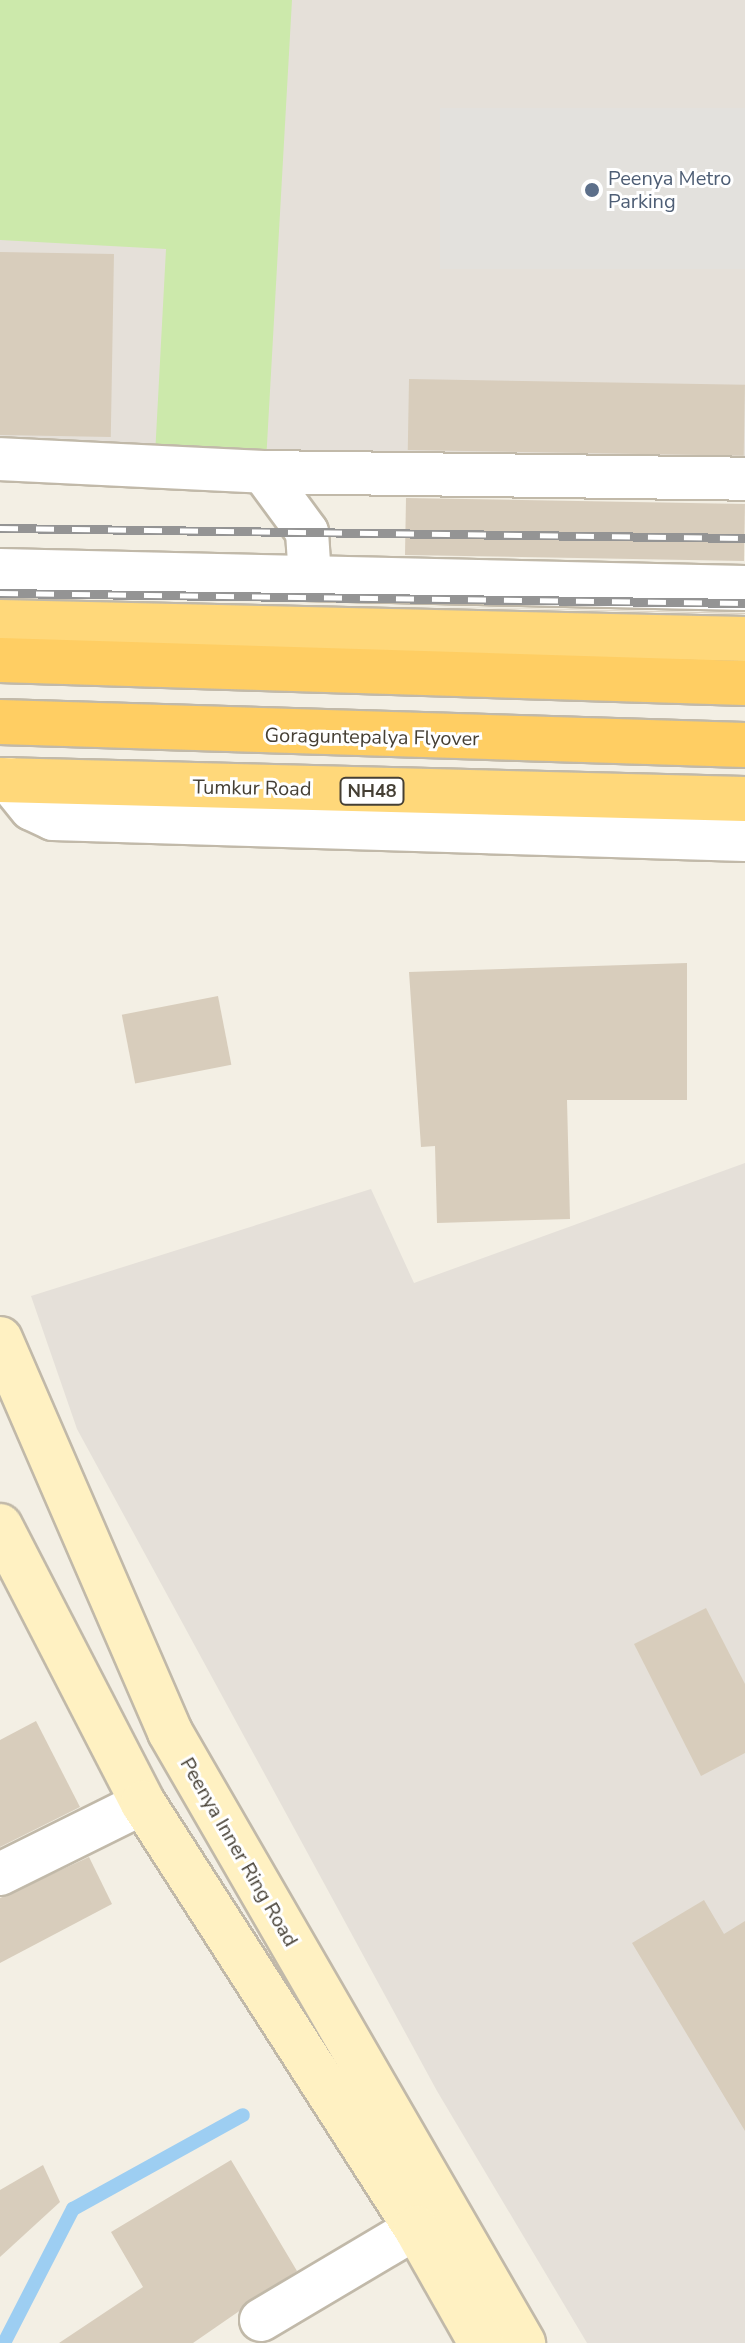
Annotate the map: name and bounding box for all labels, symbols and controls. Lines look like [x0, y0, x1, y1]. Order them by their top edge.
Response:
place label: Peenya Metro Parking [608, 166, 731, 213]
marker: Peenya Metro Parking [583, 181, 601, 199]
street label: Goraguntepalya Flyover [264, 723, 480, 751]
street label: Tumkur Road [192, 775, 312, 801]
road number: NH48 [338, 777, 406, 805]
street label: Peenya Inner Ring Road [175, 1753, 303, 1951]

